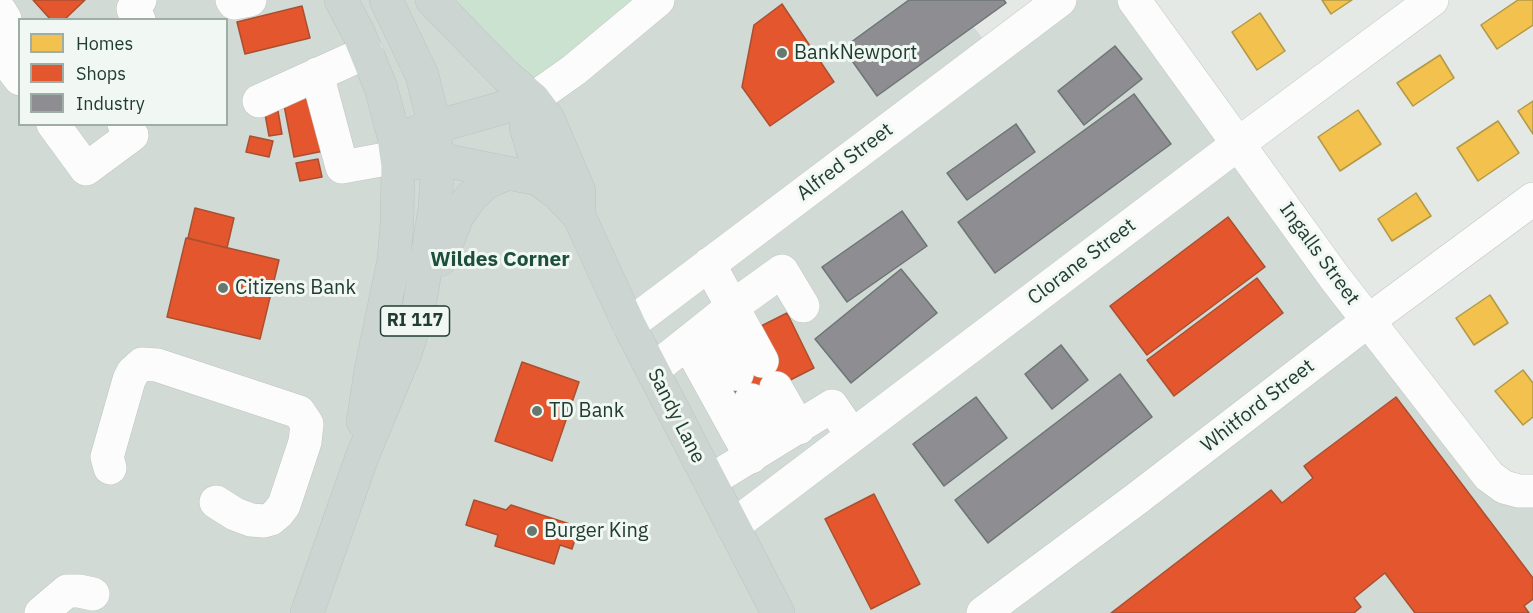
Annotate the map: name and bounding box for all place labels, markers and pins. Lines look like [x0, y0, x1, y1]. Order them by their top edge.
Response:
place label: BankNewport [794, 41, 917, 65]
marker: BankNewport [775, 46, 789, 60]
place label: Citizens Bank [235, 276, 356, 300]
marker: Citizens Bank [216, 281, 230, 295]
place label: TD Bank [549, 399, 624, 423]
marker: TD Bank [530, 404, 544, 418]
place label: Burger King [544, 519, 648, 543]
marker: Burger King [525, 524, 539, 538]

